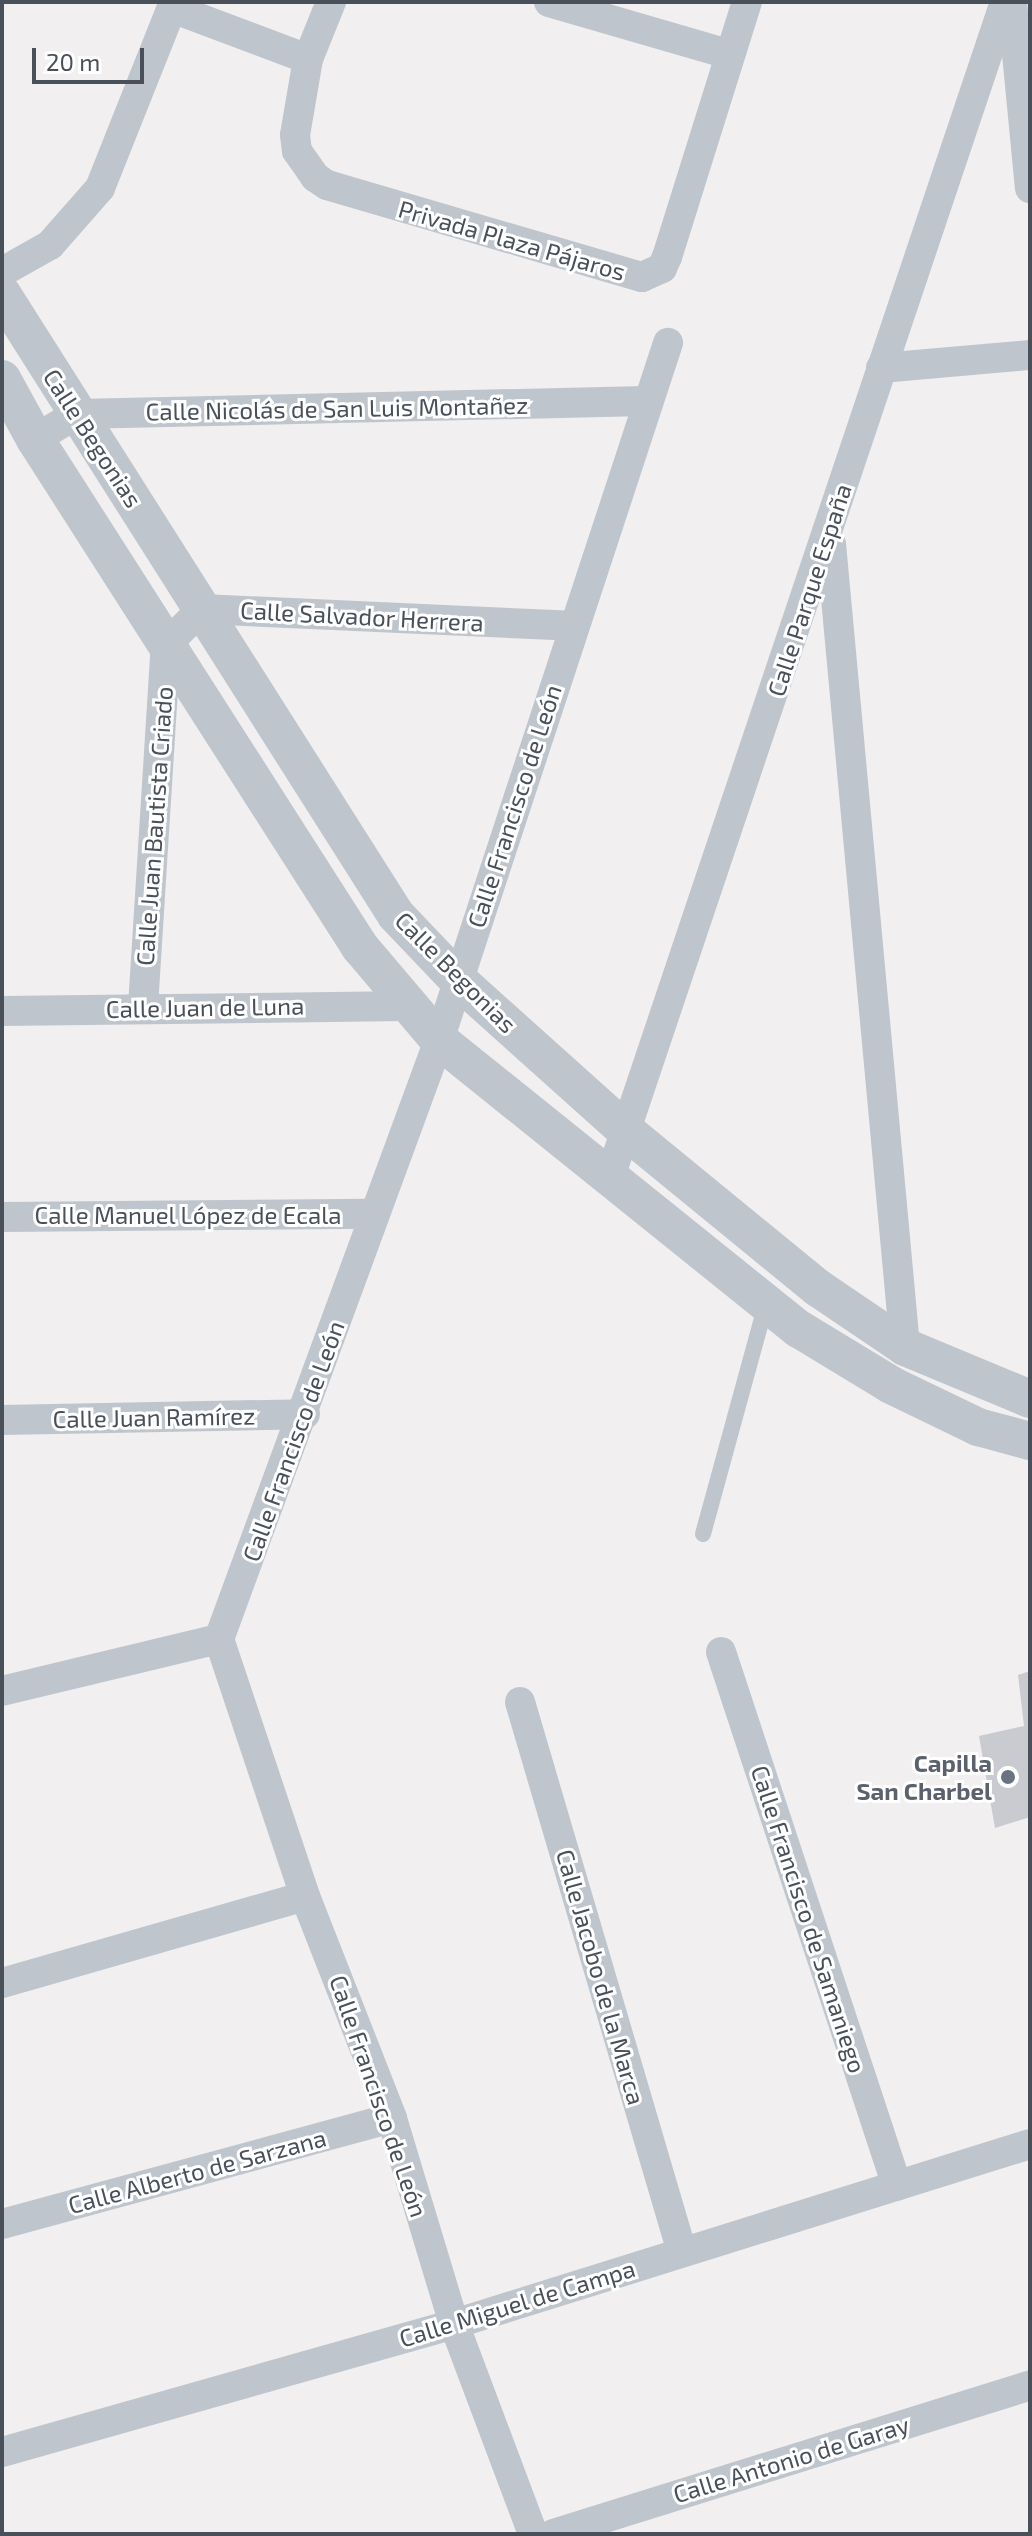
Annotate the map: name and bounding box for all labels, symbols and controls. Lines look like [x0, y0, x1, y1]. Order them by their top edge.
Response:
scale bar [36, 32, 148, 82]
text: 20 m [46, 47, 100, 76]
street label: Privada Plaza Pájaros [395, 194, 629, 286]
street label: Calle Begonias [38, 363, 148, 513]
street label: Calle Nicolás de San Luis Montañez [145, 390, 529, 426]
street label: Calle Parque España [761, 480, 857, 700]
street label: Calle Salvador Herrera [239, 595, 485, 637]
street label: Calle Francisco de León [461, 681, 567, 931]
street label: Calle Juan Bautista Criado [130, 685, 178, 967]
street label: Calle Begonias [389, 905, 523, 1039]
street label: Calle Juan de Luna [105, 991, 305, 1023]
street label: Calle Manuel López de Ecala [34, 1201, 342, 1229]
street label: Calle Francisco de León [236, 1317, 350, 1565]
street label: Calle Juan Ramírez [52, 1401, 256, 1433]
place label: Capilla San Charbel [857, 1749, 992, 1805]
street label: Calle Francisco de Samaniego [746, 1762, 872, 2076]
marker: Capilla San Charbel [999, 1768, 1017, 1786]
street label: Calle Jacobo de la Marca [551, 1846, 651, 2108]
street label: Calle Francisco de León [324, 1971, 434, 2221]
street label: Calle Alberto de Sarzana [65, 2123, 329, 2219]
street label: Calle Miguel de Campa [395, 2253, 639, 2353]
street label: Calle Antonio de Garay [669, 2409, 913, 2509]

